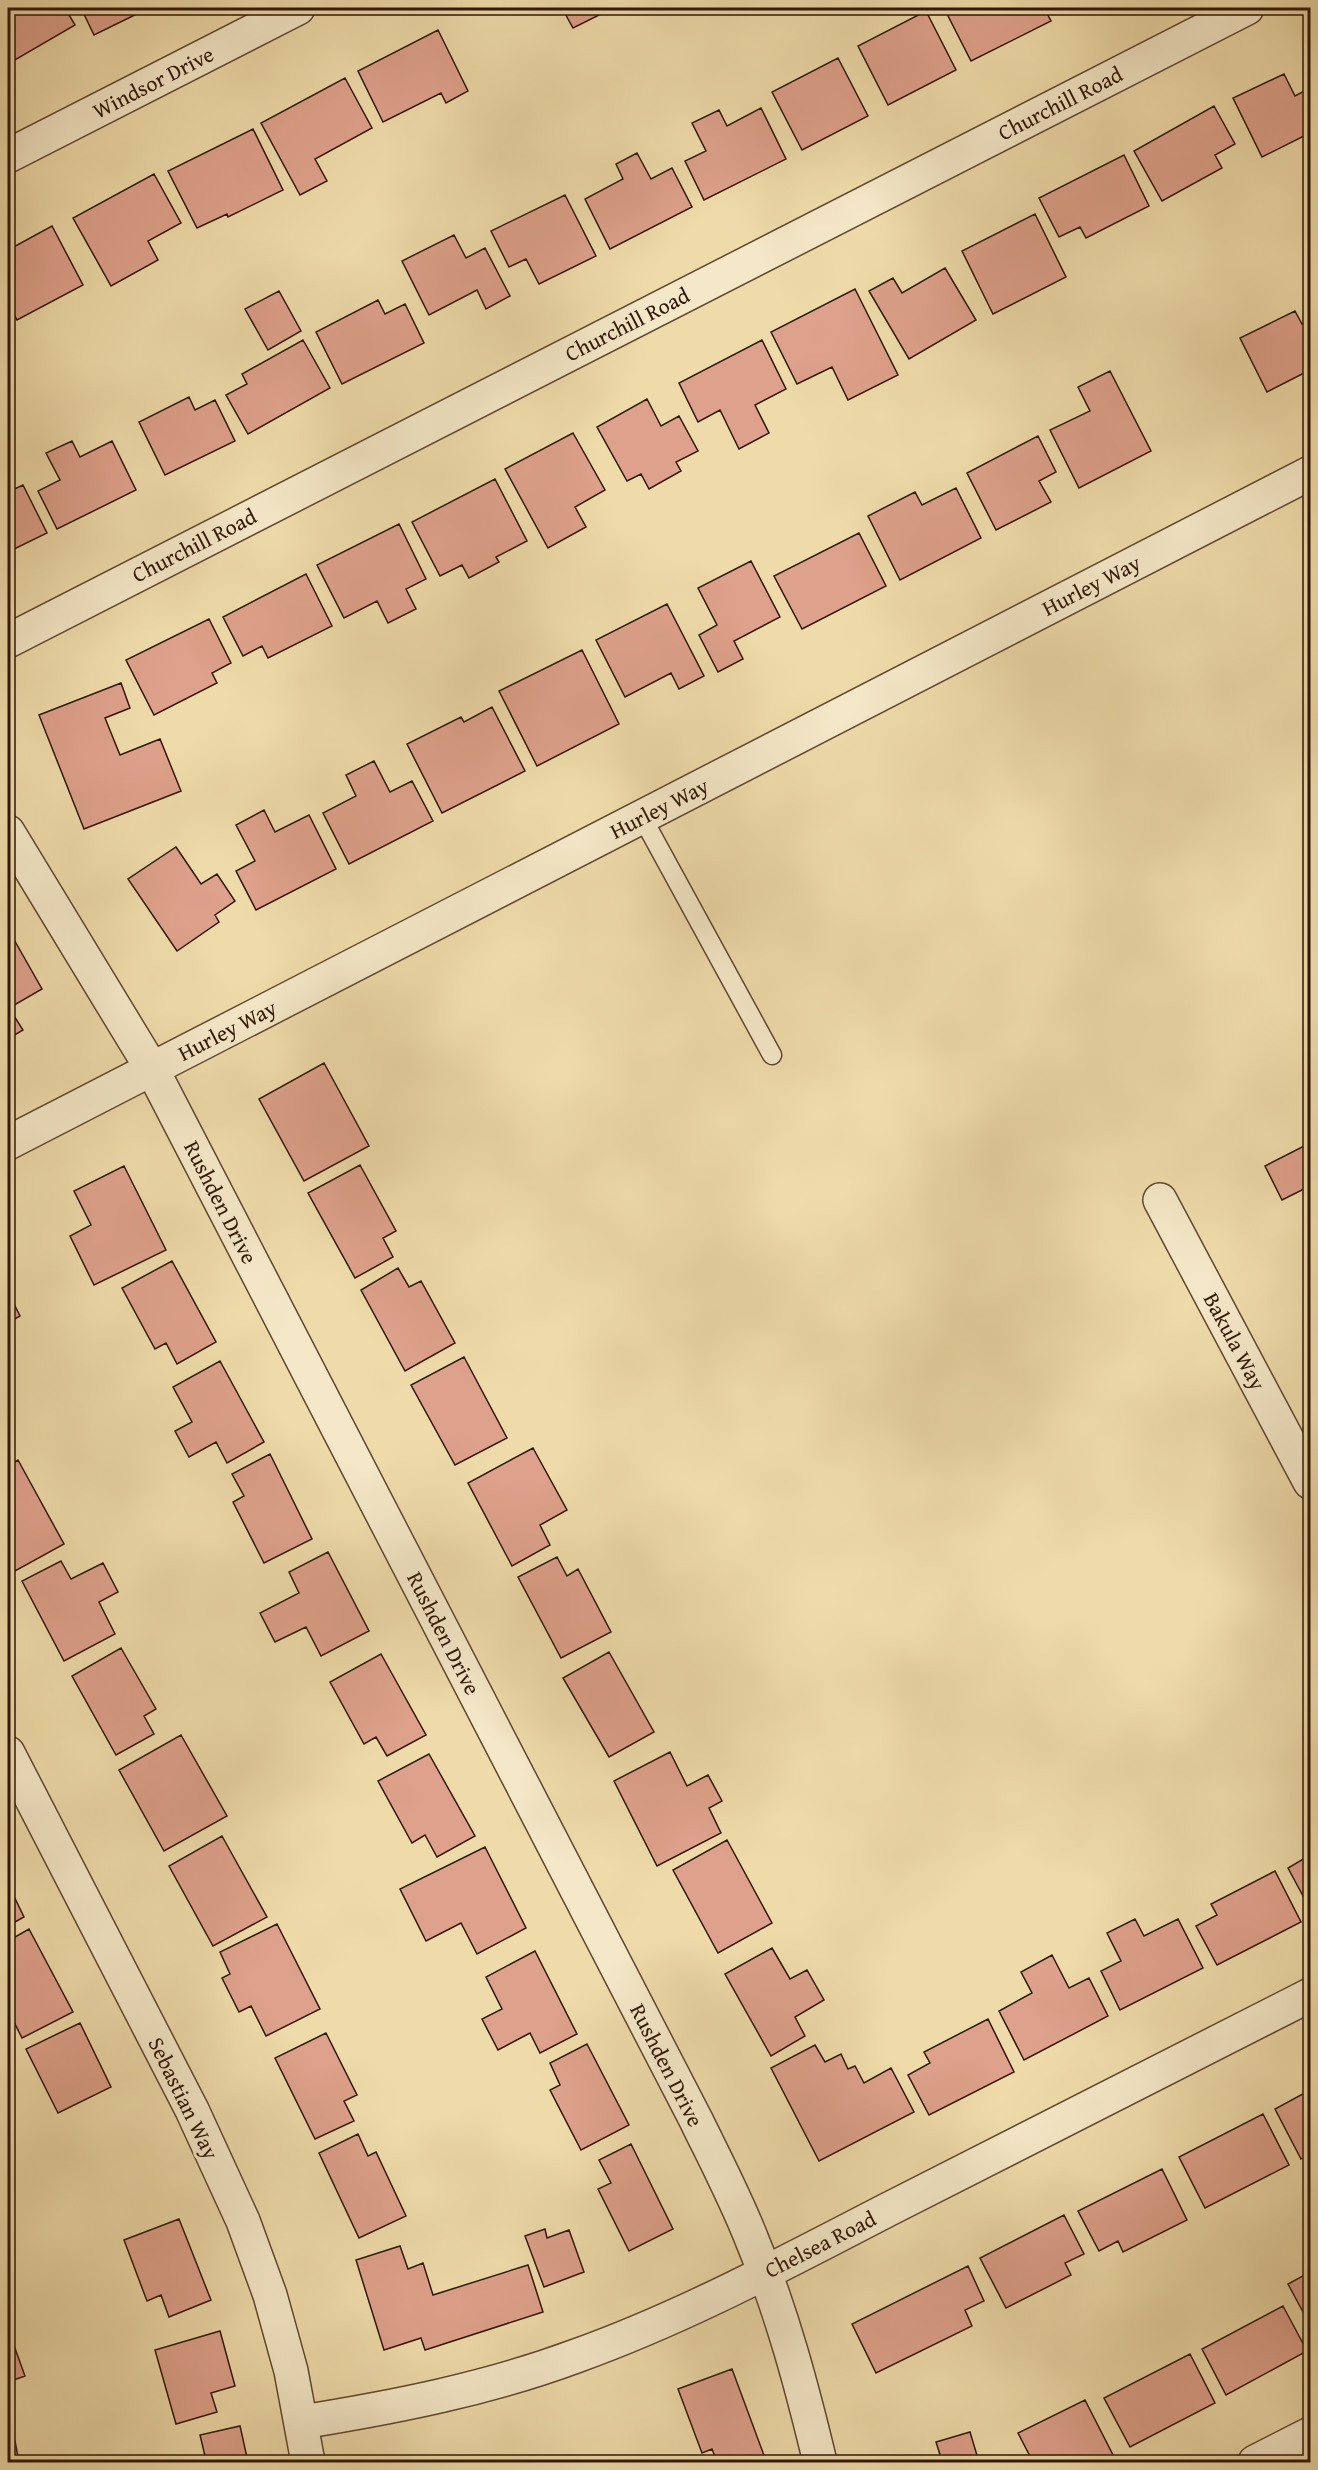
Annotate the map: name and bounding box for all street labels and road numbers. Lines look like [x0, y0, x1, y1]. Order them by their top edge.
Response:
street label: Windsor Drive [87, 38, 219, 126]
street label: Churchill Road [992, 58, 1128, 148]
street label: Churchill Road [559, 279, 695, 369]
street label: Churchill Road [126, 500, 262, 590]
street label: Hurley Way [1036, 546, 1146, 624]
street label: Hurley Way [604, 769, 714, 847]
street label: Hurley Way [172, 991, 282, 1069]
street label: Rushden Drive [176, 1135, 266, 1269]
street label: Bakula Way [1196, 1286, 1274, 1396]
street label: Rushden Drive [399, 1566, 489, 1700]
street label: Rushden Drive [622, 1998, 712, 2132]
street label: Sebastian Way [141, 2032, 227, 2165]
street label: Chelsea Road [759, 2202, 881, 2286]

